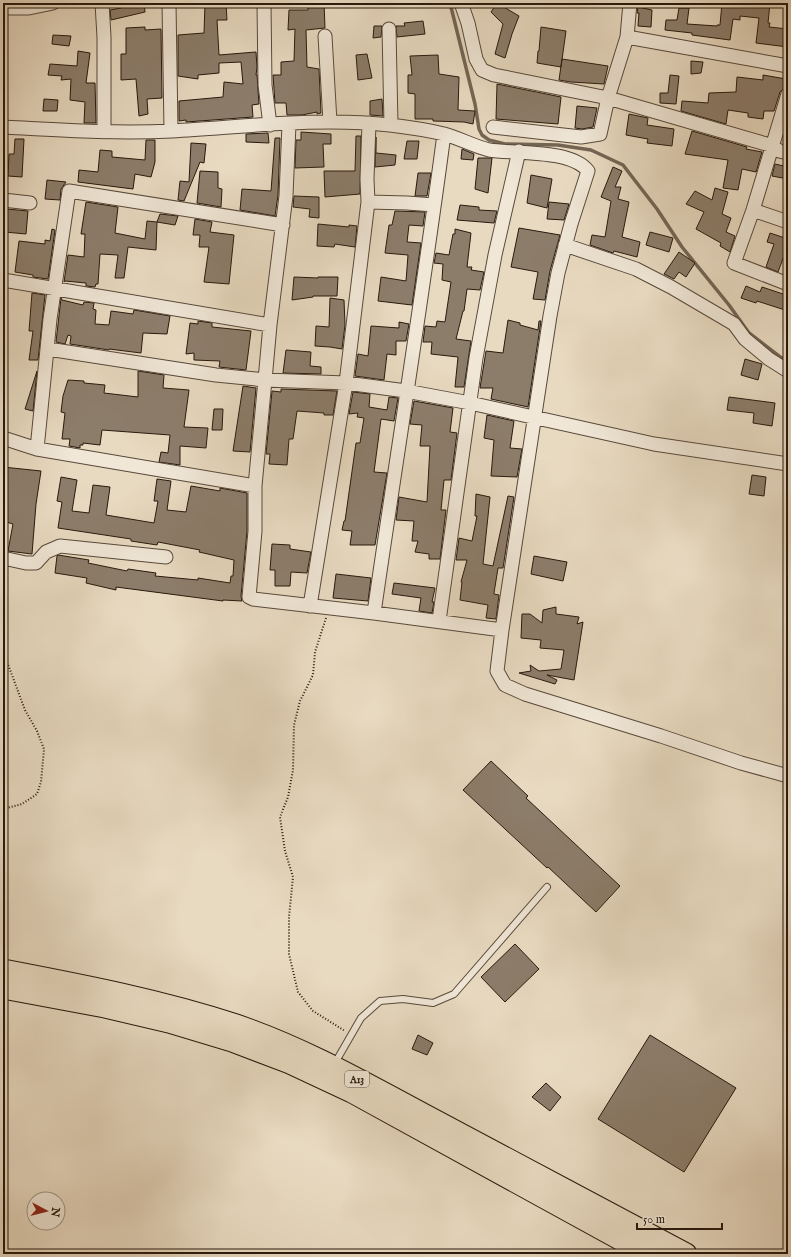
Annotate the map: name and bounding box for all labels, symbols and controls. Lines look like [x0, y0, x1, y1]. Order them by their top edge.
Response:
road number: A13 [345, 1071, 369, 1087]
north arrow [26, 1191, 66, 1231]
scale bar [637, 1205, 722, 1231]
text: N [47, 1206, 63, 1218]
text: 50 m [643, 1212, 665, 1227]

